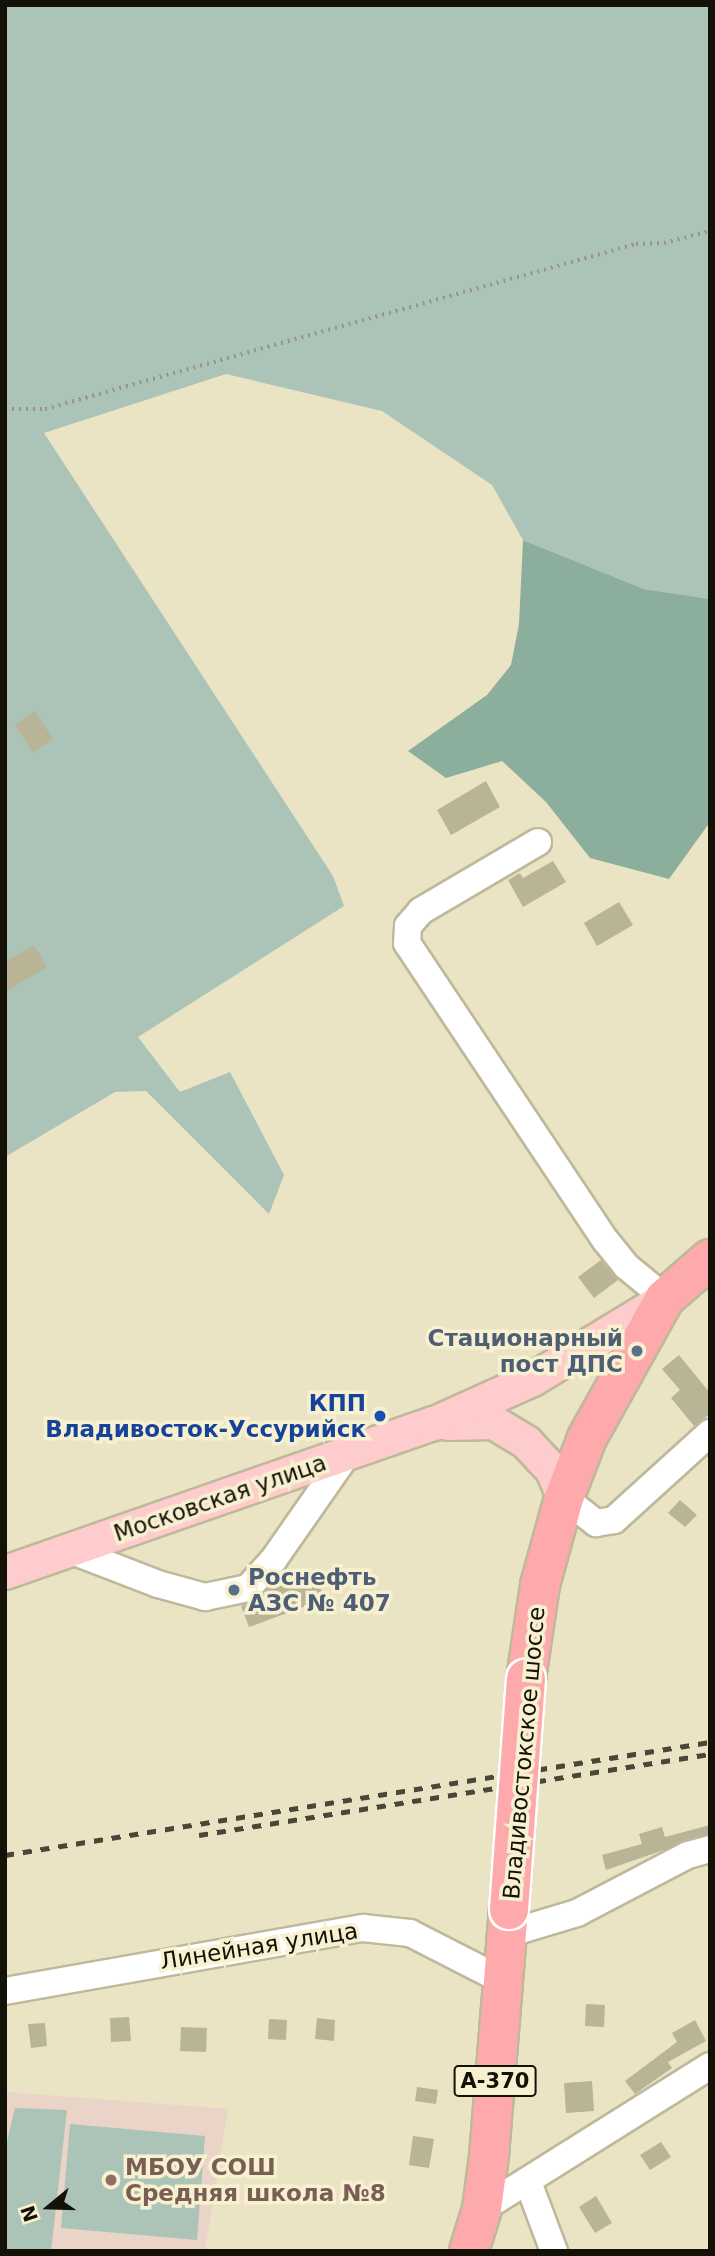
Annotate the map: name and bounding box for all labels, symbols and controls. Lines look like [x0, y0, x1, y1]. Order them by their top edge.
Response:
place label: Стационарный пост ДПС [428, 1324, 623, 1378]
marker: Стационарный пост ДПС [629, 1343, 645, 1359]
place label: КПП Владивосток-Уссурийск [45, 1389, 366, 1443]
marker: КПП Владивосток-Уссурийск [372, 1408, 388, 1424]
street label: Московская улица [110, 1449, 330, 1547]
place label: Роснефть АЗС № 407 [248, 1563, 391, 1617]
marker: Роснефть АЗС № 407 [226, 1582, 242, 1598]
street label: Владивостокское шоссе [497, 1606, 551, 1900]
street label: Линейная улица [158, 1917, 360, 1975]
road number: А-370 [453, 2064, 537, 2098]
place label: МБОУ СОШ Средняя школа №8 [125, 2153, 386, 2207]
north arrow [14, 2172, 84, 2242]
marker: МБОУ СОШ Средняя школа №8 [103, 2172, 119, 2188]
text: N [16, 2203, 42, 2225]

